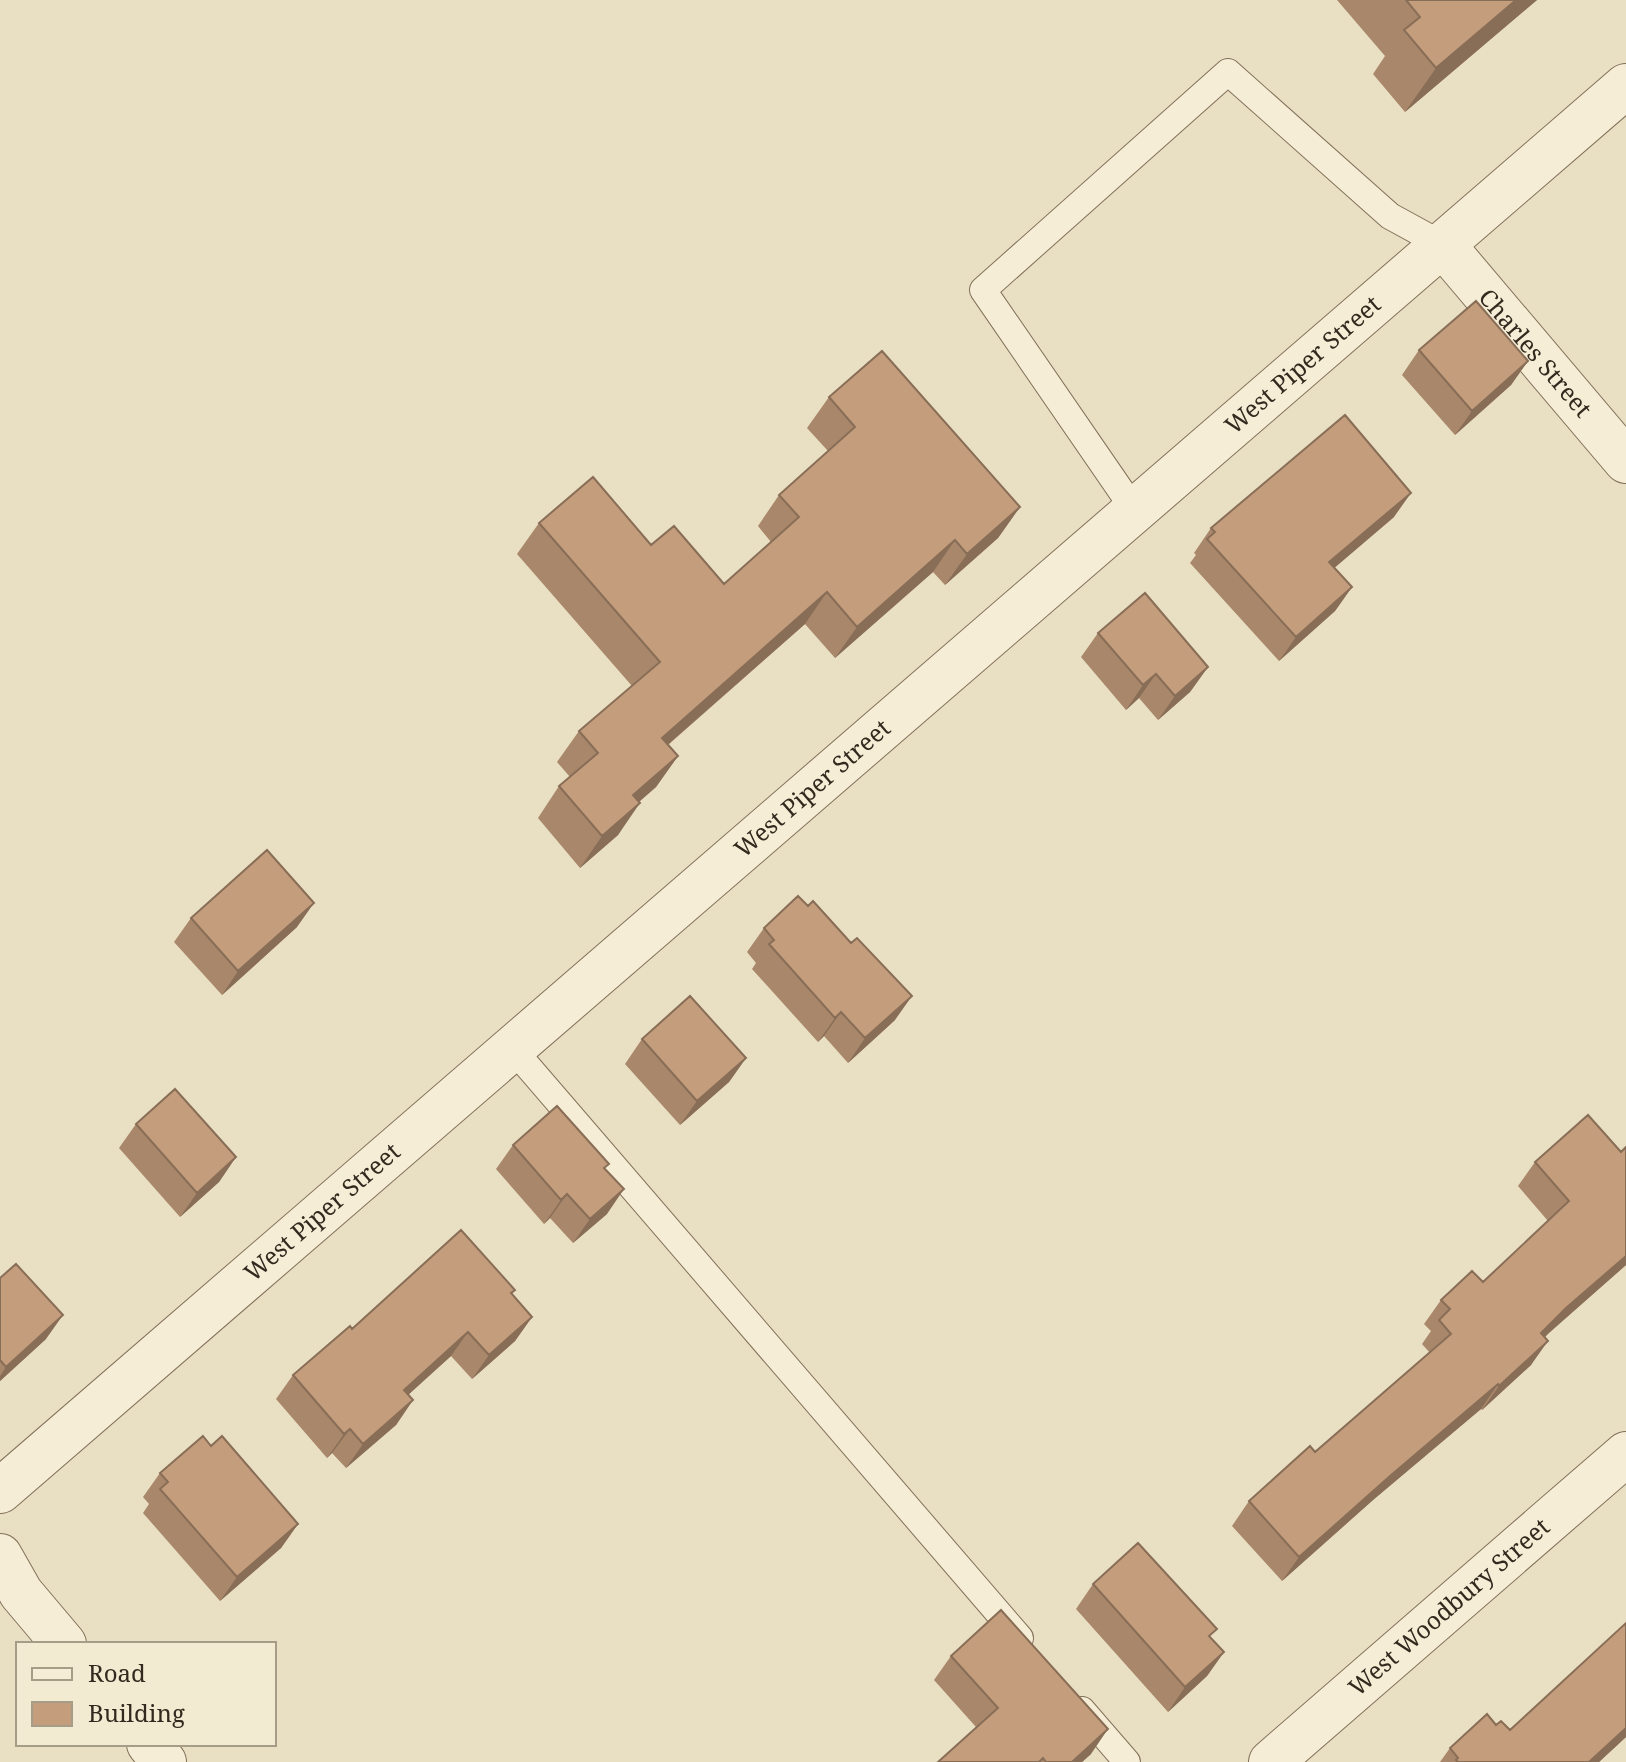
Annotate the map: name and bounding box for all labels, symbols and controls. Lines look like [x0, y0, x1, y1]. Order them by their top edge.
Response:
street label: Charles Street [1472, 281, 1600, 424]
street label: West Piper Street [1217, 287, 1387, 441]
street label: West Piper Street [727, 711, 897, 864]
street label: West Piper Street [236, 1135, 406, 1288]
street label: West Woodbury Street [1341, 1510, 1556, 1703]
legend [16, 1642, 276, 1746]
text: Road [88, 1656, 146, 1689]
text: Building [88, 1696, 185, 1729]

